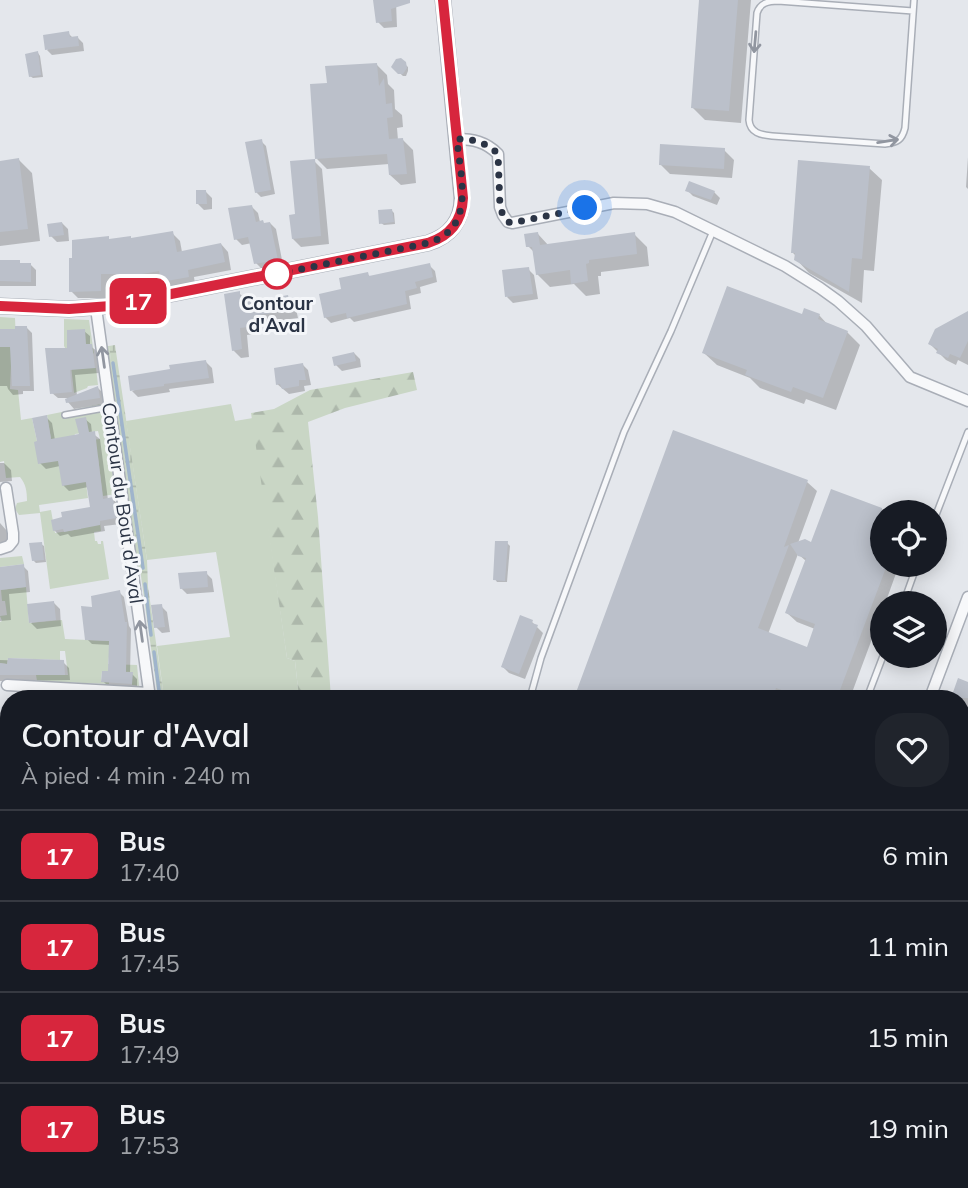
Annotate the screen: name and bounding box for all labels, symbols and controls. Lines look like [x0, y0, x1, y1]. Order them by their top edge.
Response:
one-way arrow [748, 30, 761, 52]
one-way arrow [876, 135, 899, 148]
your location [567, 190, 602, 225]
marker: Contour d'Aval [262, 259, 292, 289]
line badge: 17 [106, 278, 170, 324]
text: 17 [124, 286, 152, 316]
place label: Contour d'Aval [241, 291, 314, 337]
one-way arrow [96, 346, 109, 369]
street label: Contour du Bout d'Aval [97, 401, 149, 605]
map controls [870, 500, 947, 668]
button: locate [870, 500, 947, 577]
button: layers [870, 591, 947, 668]
one-way arrow [134, 620, 147, 642]
button: heart [875, 713, 949, 787]
text: Contour d'Aval [21, 714, 250, 755]
text: À pied · 4 min · 240 m [21, 761, 251, 790]
text: Bus [119, 825, 165, 858]
text: 6 min [882, 839, 949, 872]
text: 17 [45, 841, 74, 871]
text: 17:40 [119, 858, 179, 887]
text: Bus [119, 916, 165, 949]
text: 11 min [867, 930, 949, 963]
text: 17 [45, 932, 74, 962]
text: 17:45 [119, 949, 179, 978]
text: Bus [119, 1007, 165, 1040]
text: 15 min [867, 1021, 949, 1054]
text: 17 [45, 1023, 74, 1053]
text: 17:49 [119, 1040, 179, 1069]
text: Bus [119, 1098, 165, 1131]
text: 19 min [867, 1112, 949, 1145]
text: 17 [45, 1114, 74, 1144]
text: 17:53 [119, 1131, 179, 1160]

